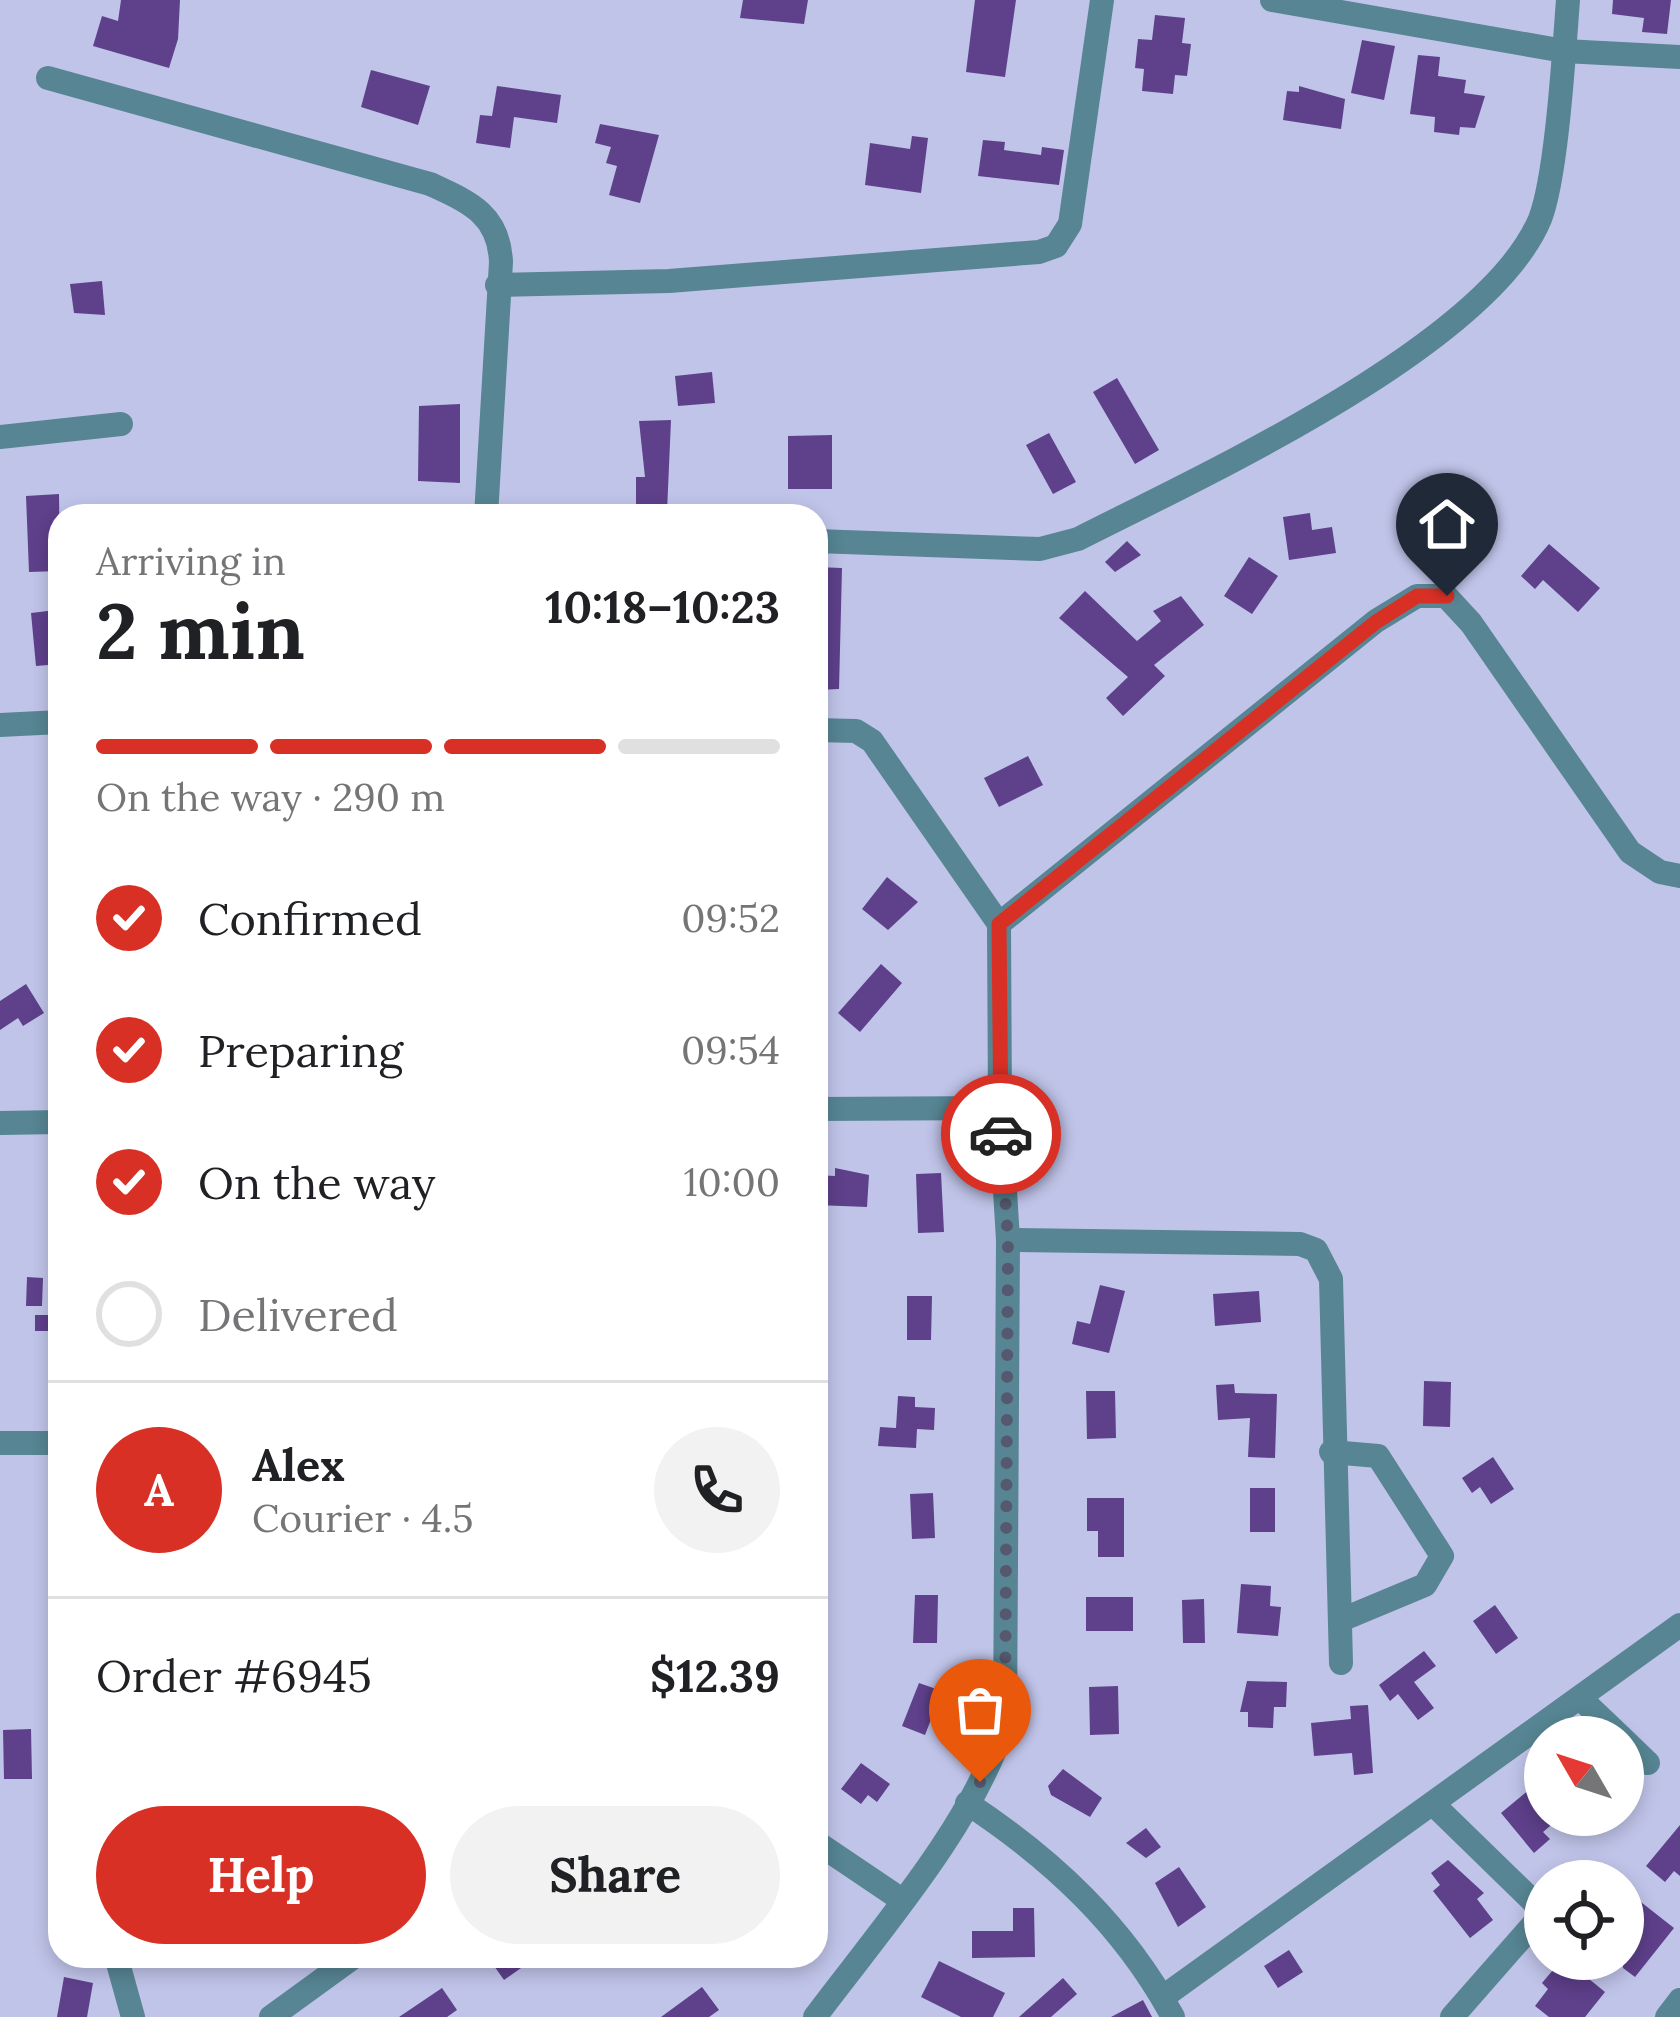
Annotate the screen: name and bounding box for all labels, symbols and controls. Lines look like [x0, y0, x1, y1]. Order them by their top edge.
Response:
pin [1396, 473, 1498, 596]
icon: home [1414, 491, 1480, 557]
text: Arriving in [96, 536, 286, 586]
text: 10:18–10:23 [545, 578, 780, 635]
text: 2 min [96, 581, 305, 680]
text: On the way · 290 m [96, 772, 445, 822]
icon: check [96, 885, 162, 951]
text: Confirmed [198, 890, 422, 947]
text: 09:52 [681, 893, 780, 943]
icon: check [96, 1017, 162, 1083]
text: Preparing [198, 1022, 403, 1079]
text: 09:54 [681, 1025, 780, 1075]
courier [941, 1074, 1061, 1194]
icon: car [968, 1101, 1034, 1167]
icon: check [96, 1149, 162, 1215]
text: On the way [198, 1154, 436, 1211]
text: 10:00 [683, 1157, 780, 1207]
text: Delivered [198, 1286, 398, 1343]
button: phone [654, 1427, 780, 1553]
text: Alex [252, 1436, 345, 1493]
text: A [144, 1461, 174, 1518]
text: Courier · 4.5 [252, 1493, 473, 1543]
text: Order #6945 [96, 1647, 372, 1704]
text: $12.39 [650, 1647, 780, 1704]
pin [929, 1659, 1031, 1782]
icon: bag [947, 1677, 1013, 1743]
north arrow [1524, 1716, 1644, 1836]
map controls [1524, 1716, 1644, 1980]
button: Help [96, 1806, 426, 1944]
button: Share [450, 1806, 780, 1944]
button: locate [1524, 1860, 1644, 1980]

